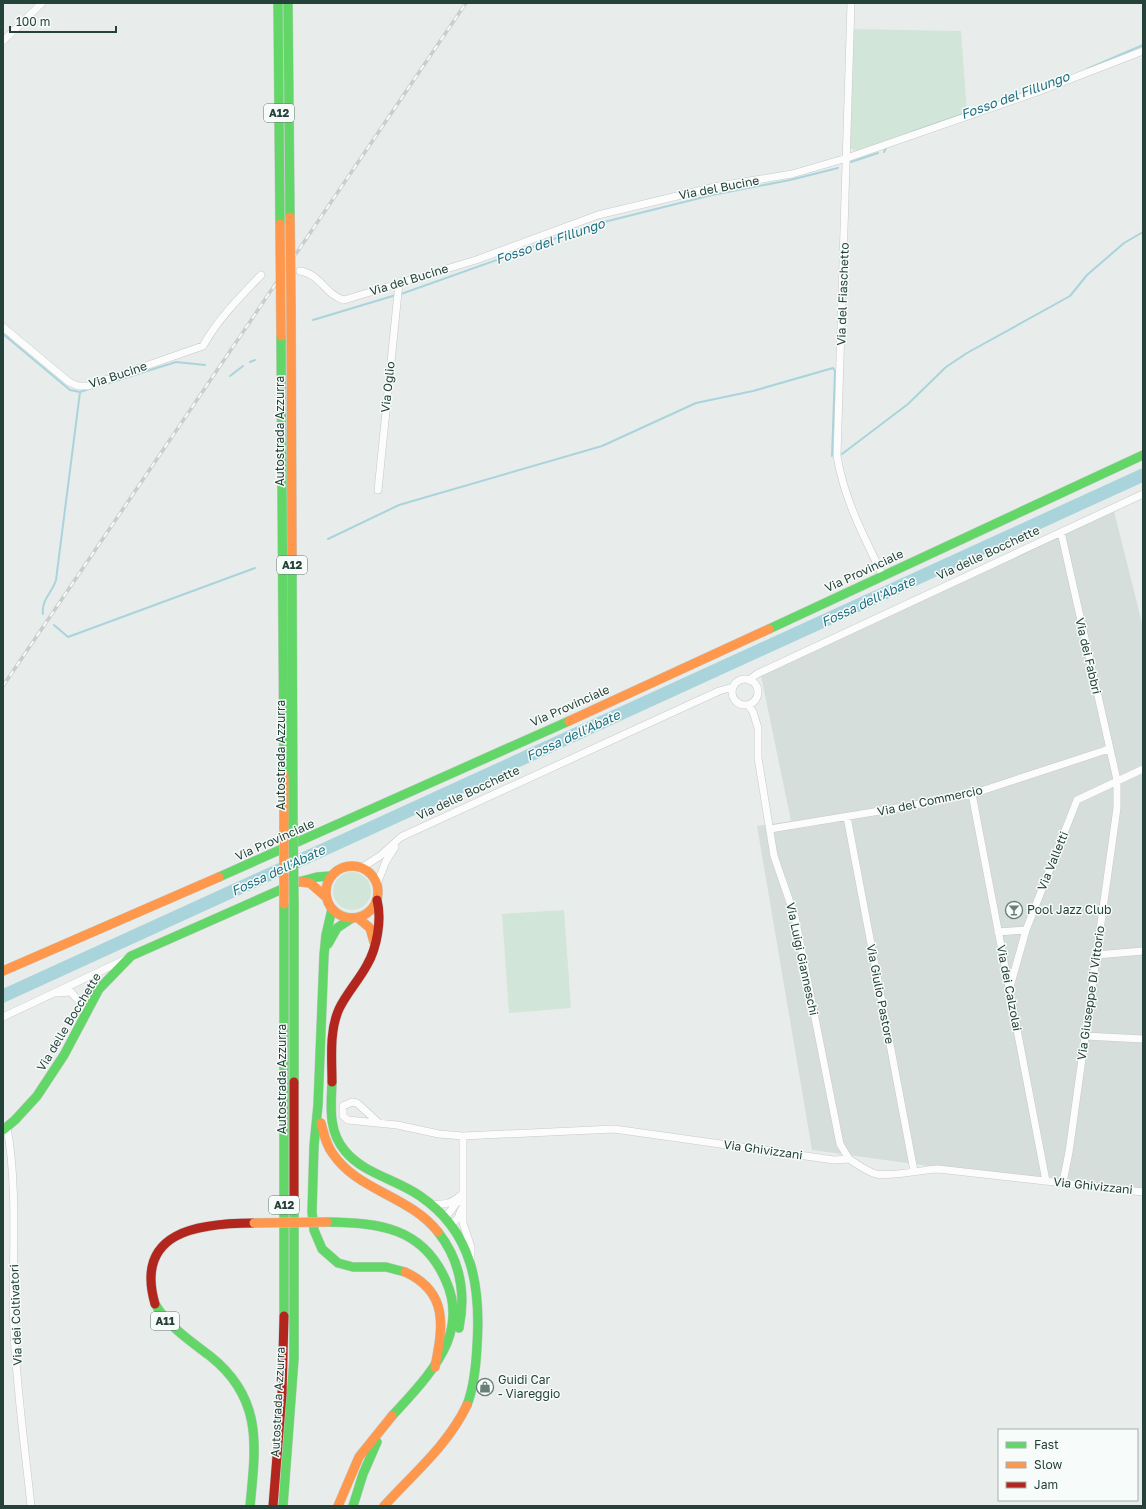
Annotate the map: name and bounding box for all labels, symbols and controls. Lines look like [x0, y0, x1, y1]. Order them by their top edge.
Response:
scale bar [10, 8, 116, 34]
text: 100 m [16, 14, 50, 29]
water label: Fosso del Fillungo [959, 68, 1073, 122]
road number: A12 [264, 104, 294, 122]
street label: Via del Bucine [677, 172, 760, 203]
water label: Fosso del Fillungo [493, 214, 608, 267]
street label: Via del Fiaschetto [833, 242, 852, 346]
street label: Via del Bucine [368, 260, 450, 299]
street label: Via Bucine [87, 358, 149, 391]
street label: Via Oglio [377, 361, 398, 413]
street label: Autostrada Azzurra [272, 376, 287, 486]
street label: Via delle Bocchette [934, 522, 1042, 583]
street label: Via Provinciale [822, 546, 905, 595]
road number: A12 [277, 556, 307, 574]
water label: Fossa dell'Abate [819, 572, 919, 630]
street label: Via dei Fabbri [1072, 616, 1105, 696]
street label: Via Provinciale [528, 681, 612, 730]
street label: Autostrada Azzurra [273, 700, 288, 810]
water label: Fossa dell'Abate [524, 706, 624, 764]
street label: Via delle Bocchette [414, 762, 522, 823]
street label: Via del Commercio [876, 782, 984, 819]
street label: Via Provinciale [233, 815, 317, 864]
street label: Via Valletti [1034, 829, 1071, 893]
water label: Fossa dell'Abate [229, 841, 329, 899]
bar icon: Pool Jazz Club [1004, 900, 1024, 920]
street label: Via Luigi Gianneschi [783, 901, 822, 1017]
place label: Pool Jazz Club [1027, 902, 1111, 917]
street label: Via Giuseppe Di Vittorio [1074, 925, 1107, 1061]
street label: Via Giulio Pastore [863, 943, 898, 1045]
street label: Via dei Calzolai [994, 943, 1025, 1032]
street label: Via delle Bocchette [33, 970, 104, 1074]
street label: Autostrada Azzurra [274, 1024, 289, 1134]
street label: Via Ghivizzani [723, 1137, 804, 1162]
street label: Via Ghivizzani [1053, 1174, 1134, 1197]
road number: A12 [269, 1196, 299, 1214]
street label: Via dei Coltivatori [6, 1264, 25, 1366]
road number: A11 [151, 1312, 179, 1330]
street label: Autostrada Azzurra [267, 1346, 288, 1458]
place label: Guidi Car - Viareggio [498, 1372, 560, 1401]
shop icon: Guidi Car - Viareggio [475, 1377, 495, 1397]
legend [998, 1429, 1138, 1501]
text: Fast [1034, 1437, 1059, 1452]
text: Slow [1034, 1457, 1062, 1472]
text: Jam [1034, 1477, 1058, 1492]

